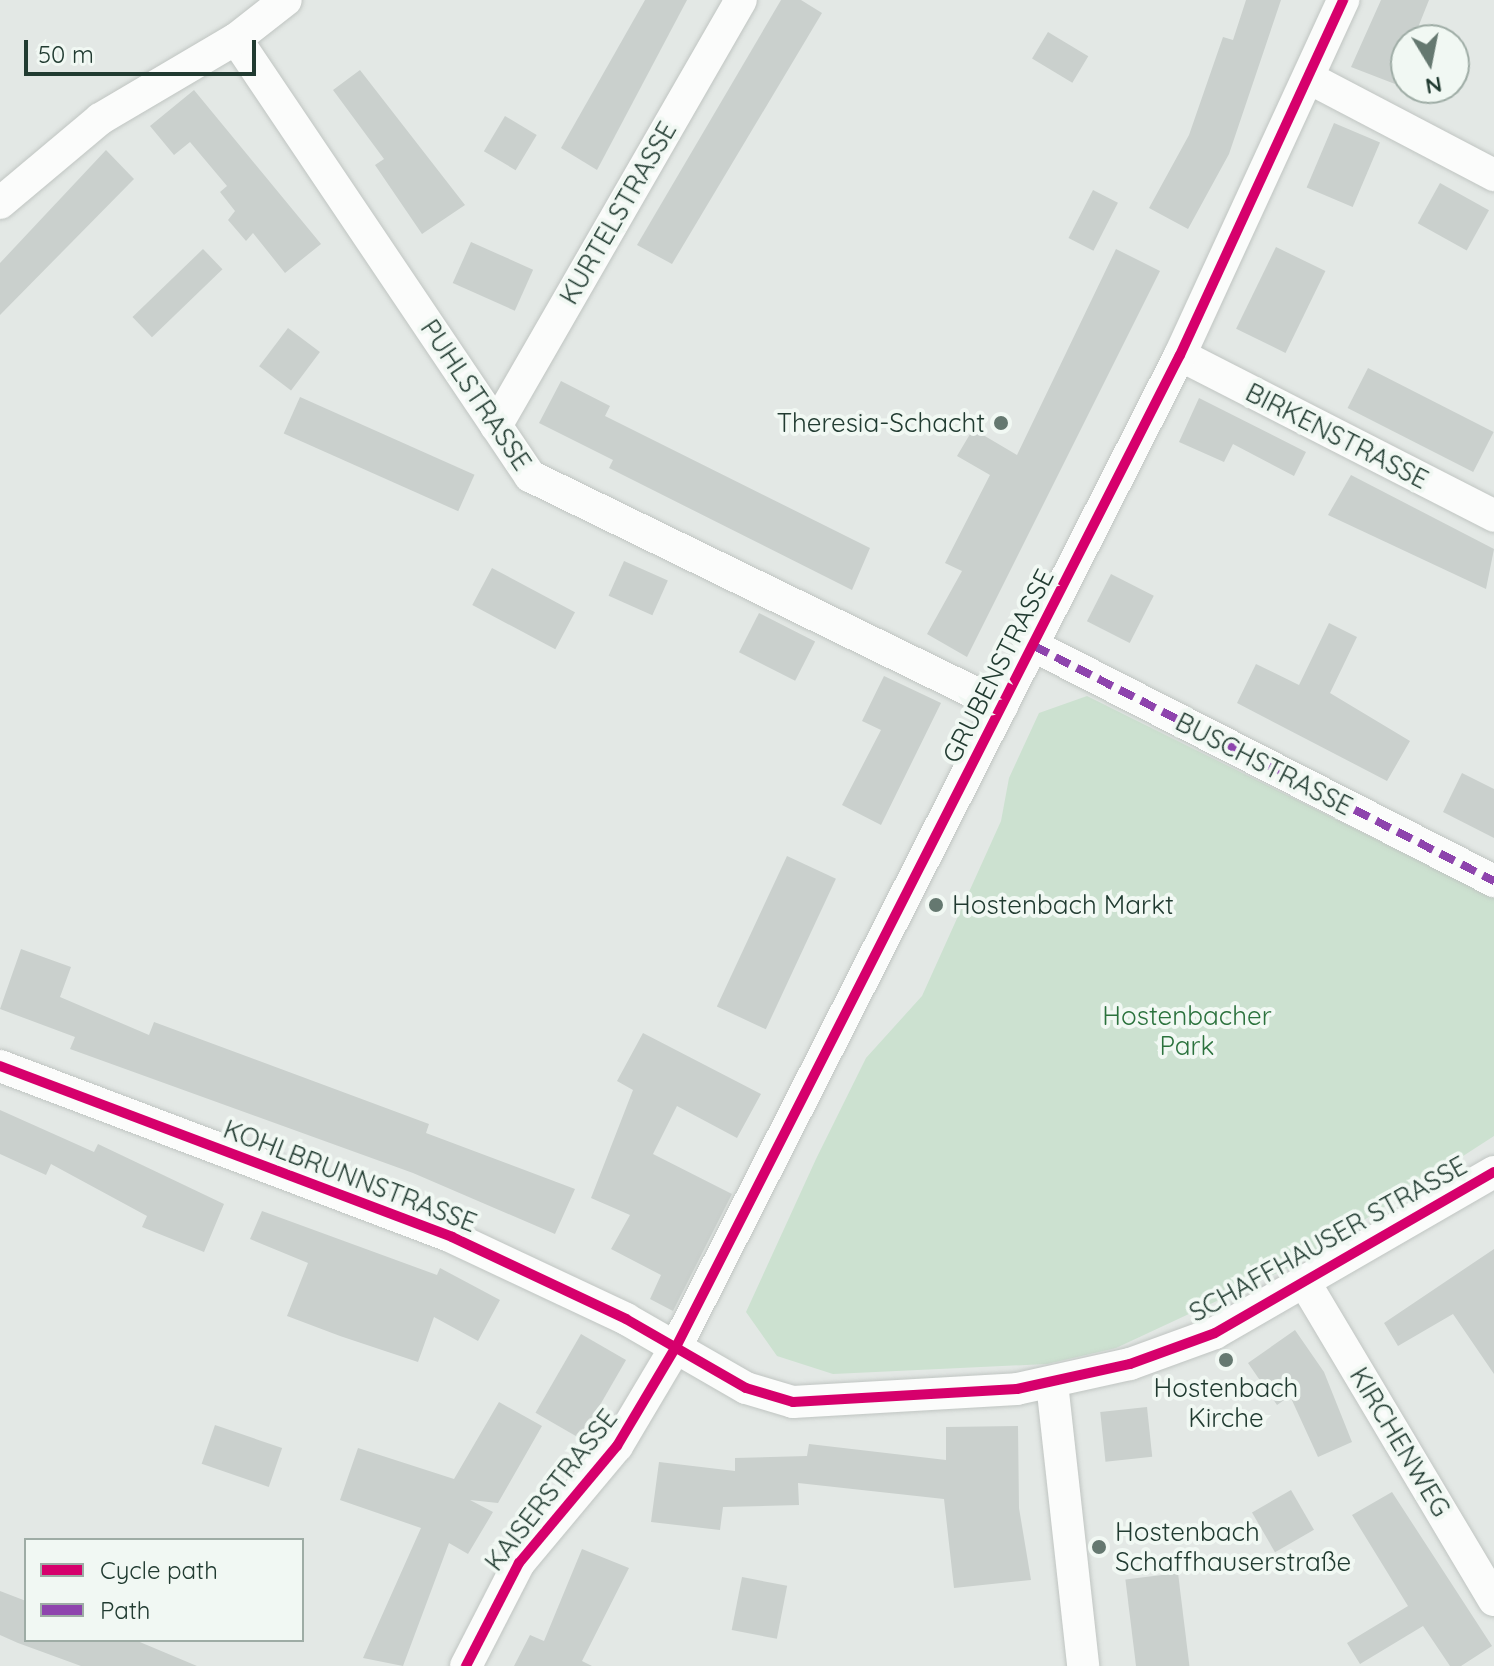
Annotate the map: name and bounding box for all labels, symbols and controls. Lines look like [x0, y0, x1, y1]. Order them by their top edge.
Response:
scale bar [28, 24, 260, 74]
north arrow [1390, 24, 1470, 104]
text: 50 m [38, 39, 94, 69]
text: N [1423, 70, 1444, 101]
street label: KURTELSTRASSE [553, 116, 683, 310]
street label: PUHLSTRASSE [414, 314, 538, 476]
street label: BIRKENSTRASSE [1241, 377, 1433, 495]
place label: Theresia-Schacht [776, 407, 985, 439]
marker: Theresia-Schacht [992, 414, 1010, 432]
street label: GRUBENSTRASSE [936, 564, 1060, 768]
street label: BUSCHSTRASSE [1170, 706, 1358, 822]
place label: Hostenbach Markt [952, 889, 1174, 921]
marker: Hostenbach Markt [927, 896, 945, 914]
park label: Hostenbacher Park [1102, 1000, 1272, 1062]
street label: KOHLBRUNNSTRASSE [219, 1113, 481, 1239]
street label: SCHAFFHAUSER STRASSE [1184, 1150, 1472, 1328]
marker: Hostenbach Kirche [1217, 1351, 1235, 1369]
street label: KIRCHENWEG [1343, 1362, 1457, 1522]
place label: Hostenbach Kirche [1154, 1372, 1298, 1434]
street label: KAISERSTRASSE [478, 1403, 624, 1577]
place label: Hostenbach Schaffhauserstraße [1115, 1516, 1351, 1578]
legend [24, 1538, 304, 1642]
marker: Hostenbach Schaffhauserstraße [1090, 1538, 1108, 1556]
text: Cycle path [100, 1555, 218, 1585]
text: Path [100, 1595, 151, 1625]

